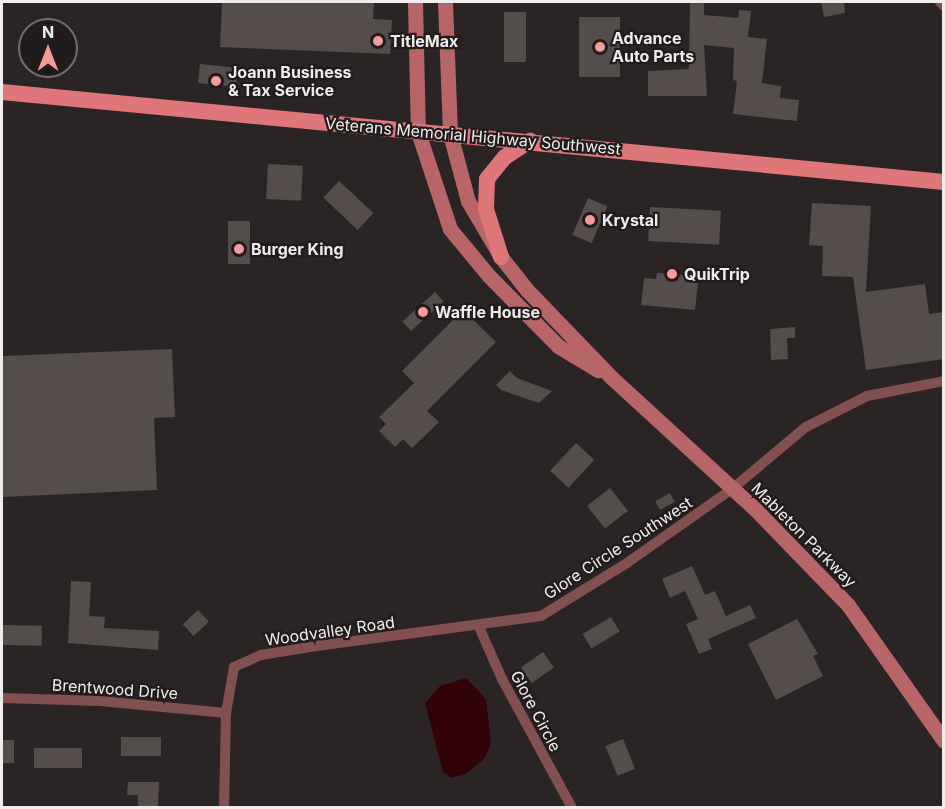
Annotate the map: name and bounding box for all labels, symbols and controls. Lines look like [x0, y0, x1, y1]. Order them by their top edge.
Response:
north arrow [18, 18, 78, 78]
text: N [42, 22, 54, 42]
place label: Advance Auto Parts [612, 28, 694, 66]
place label: TitleMax [390, 31, 458, 51]
marker: TitleMax [371, 34, 385, 48]
marker: Advance Auto Parts [593, 40, 607, 54]
place label: Joann Business & Tax Service [228, 62, 352, 100]
marker: Joann Business & Tax Service [209, 74, 223, 88]
street label: Veterans Memorial Highway Southwest [324, 114, 622, 158]
place label: Krystal [602, 210, 658, 230]
marker: Krystal [583, 213, 597, 227]
place label: Burger King [251, 239, 344, 259]
marker: Burger King [232, 242, 246, 256]
place label: QuikTrip [684, 264, 750, 284]
marker: QuikTrip [665, 267, 679, 281]
place label: Waffle House [435, 302, 540, 322]
marker: Waffle House [416, 305, 430, 319]
street label: Mableton Parkway [748, 479, 860, 591]
street label: Glore Circle Southwest [540, 493, 696, 603]
street label: Woodvalley Road [264, 612, 396, 650]
street label: Glore Circle [507, 667, 565, 755]
street label: Brentwood Drive [51, 675, 179, 703]

